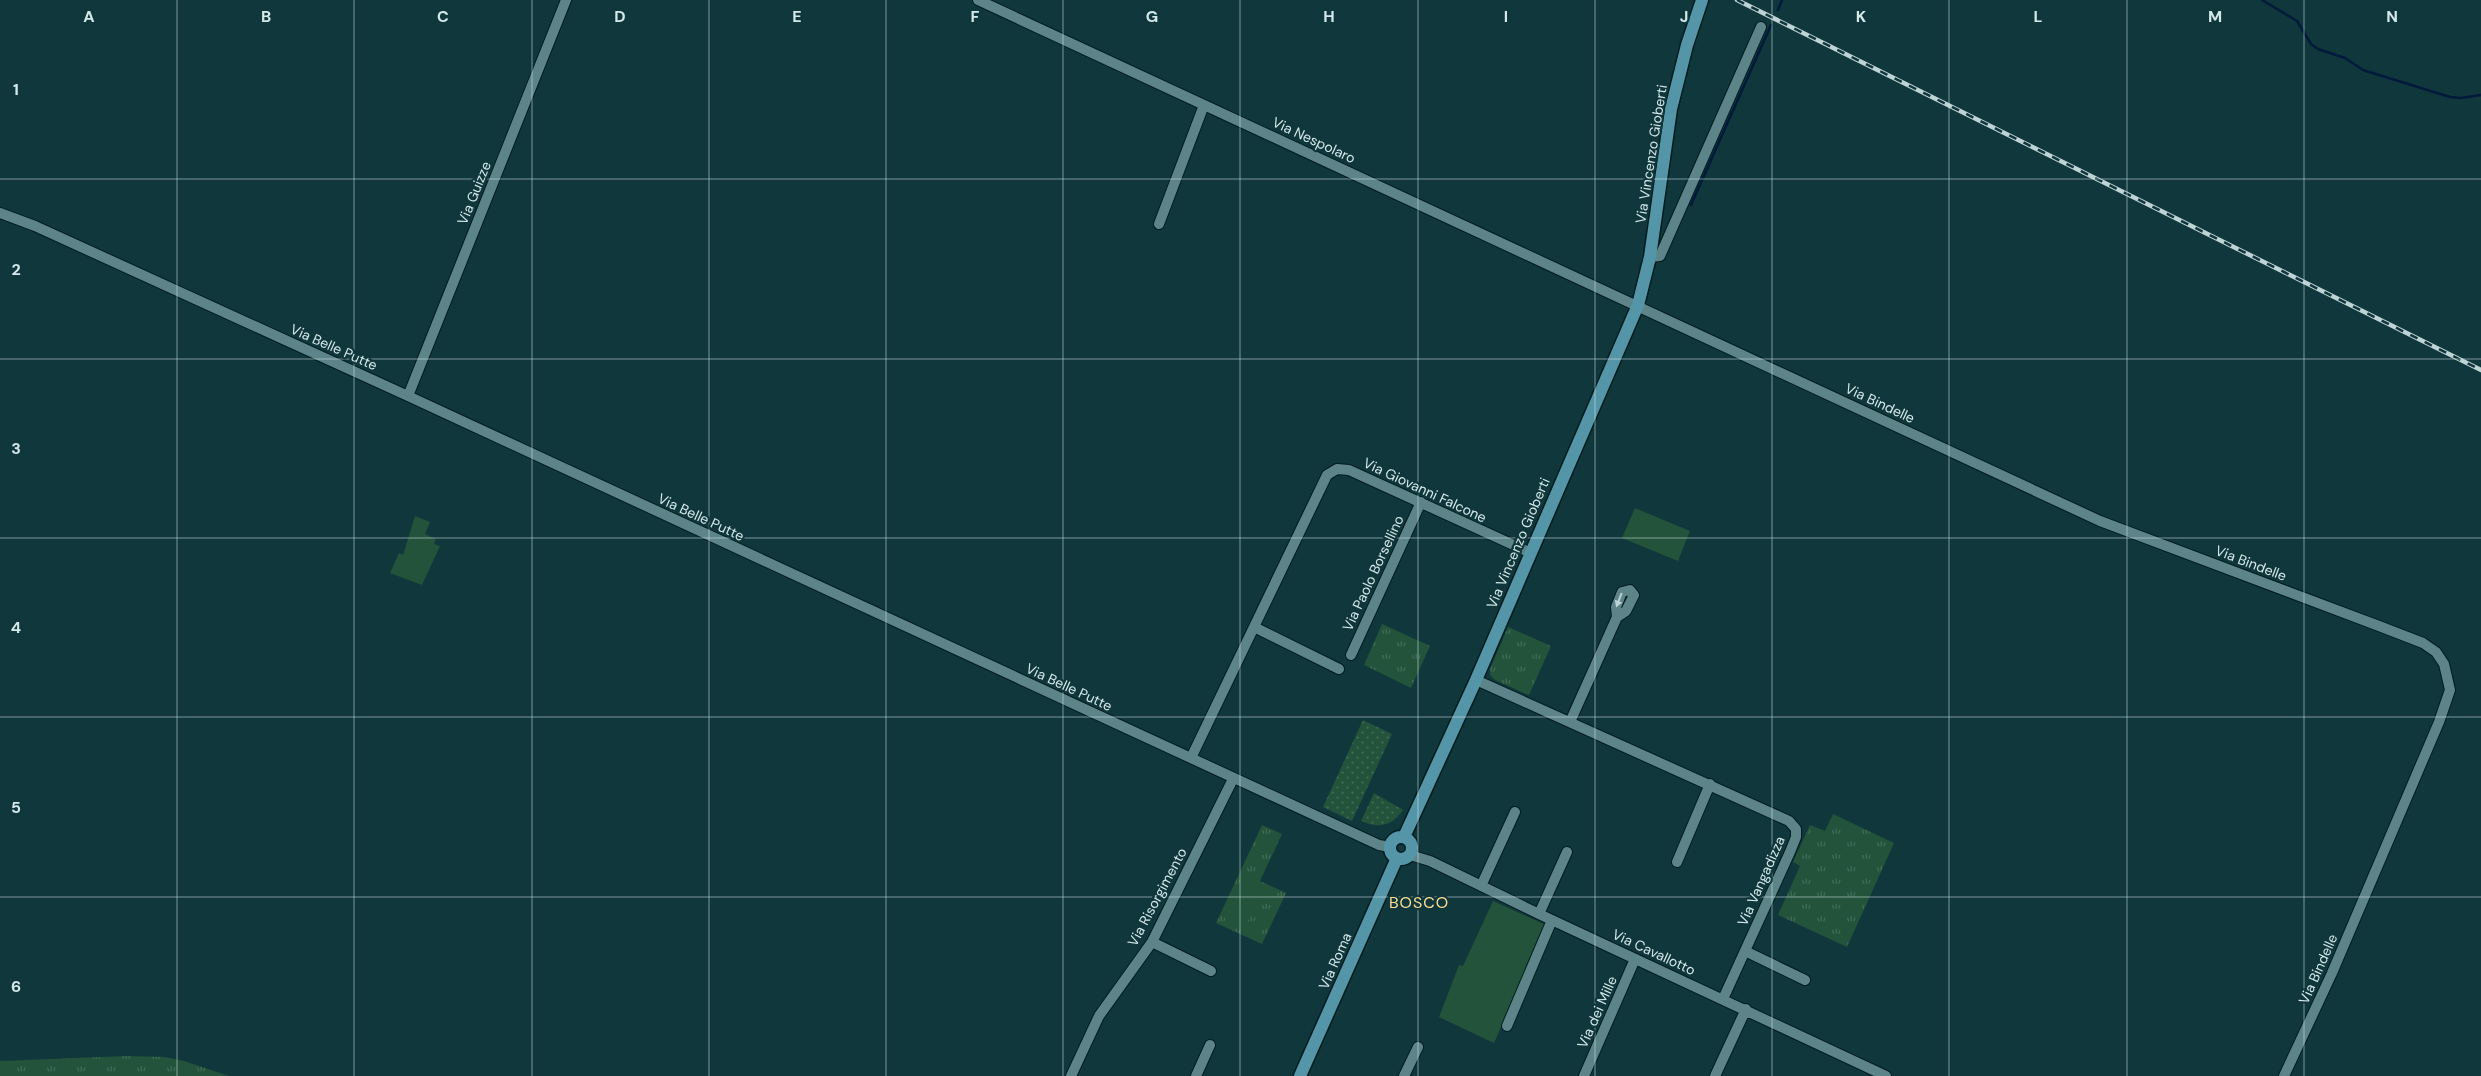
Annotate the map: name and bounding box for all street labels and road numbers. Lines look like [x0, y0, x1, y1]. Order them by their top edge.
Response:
street label: Via Vincenzo Gioberti [1631, 83, 1671, 225]
street label: Via Nespolaro [1270, 113, 1358, 167]
street label: Via Guizze [453, 159, 495, 227]
street label: Via Belle Putte [288, 320, 380, 374]
street label: Via Bindelle [1842, 379, 1918, 427]
street label: Via Giovanni Falcone [1361, 454, 1489, 526]
street label: Via Vincenzo Gioberti [1482, 475, 1554, 611]
street label: Via Belle Putte [655, 489, 747, 545]
street label: Via Paolo Borsellino [1338, 512, 1408, 634]
street label: Via Bindelle [2213, 541, 2289, 585]
street label: Via Belle Putte [1023, 659, 1115, 715]
street label: Via Vangadizza [1733, 833, 1789, 929]
street label: Via Risorgimento [1123, 845, 1191, 949]
street label: Via Cavallotto [1610, 925, 1698, 979]
street label: Via Roma [1315, 930, 1355, 992]
street label: Via Bindelle [2295, 931, 2341, 1007]
street label: Via dei Mille [1573, 973, 1621, 1051]

